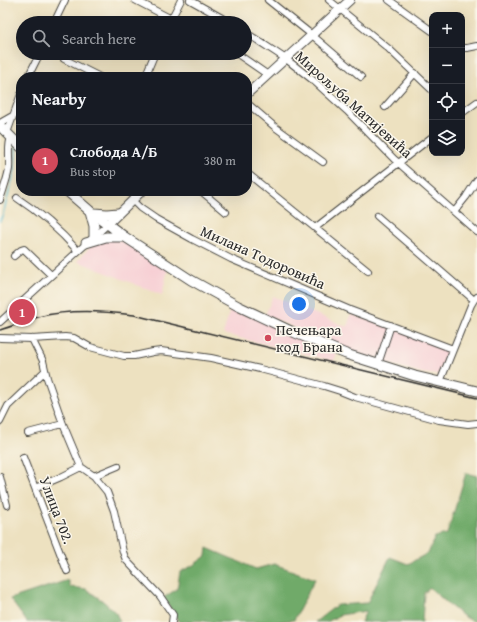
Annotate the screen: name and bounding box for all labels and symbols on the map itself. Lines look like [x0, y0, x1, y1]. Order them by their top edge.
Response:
street label: Мирољуба Матијевића [291, 46, 418, 163]
street label: Милана Тодоровића [197, 220, 330, 294]
your location [289, 294, 309, 314]
pin: 1 [9, 297, 35, 327]
place label: Печењара код Брана [276, 319, 343, 357]
marker: Печењара код Брана [263, 333, 273, 343]
street label: Улица 702. [35, 473, 79, 547]

